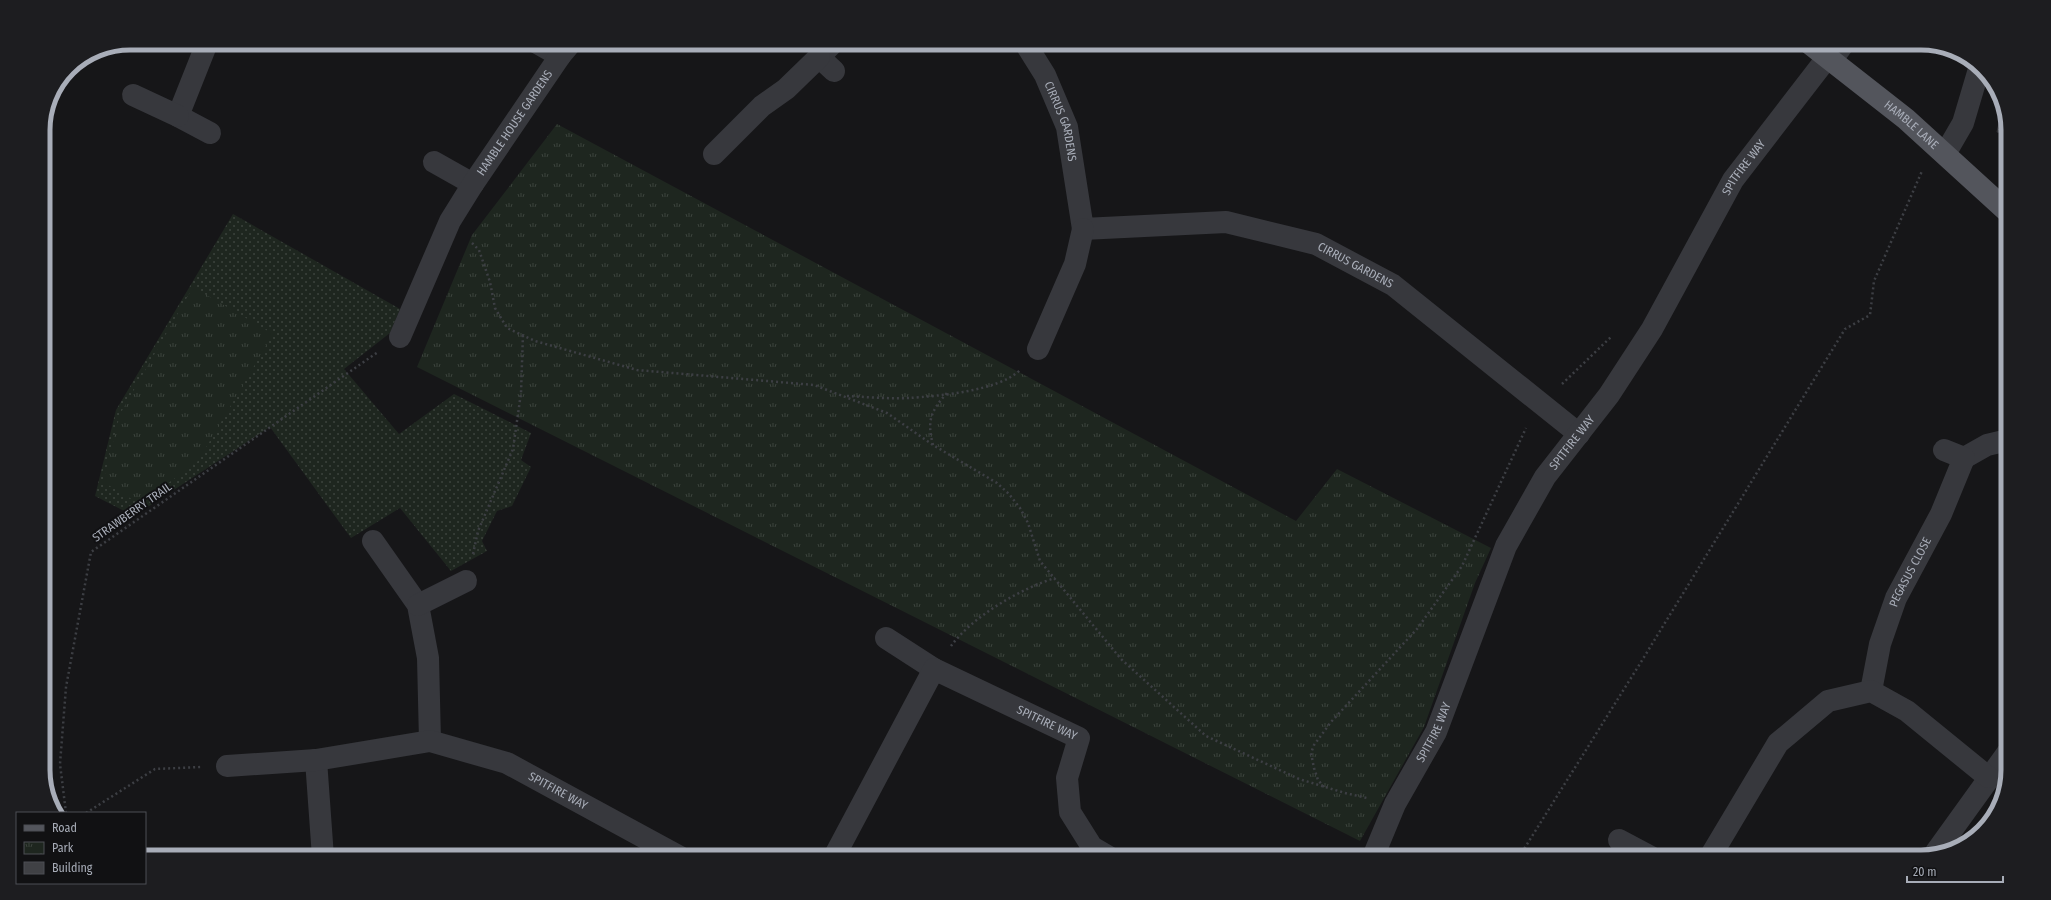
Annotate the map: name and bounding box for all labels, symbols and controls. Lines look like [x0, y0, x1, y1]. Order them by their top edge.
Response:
street label: HAMBLE HOUSE GARDENS [474, 67, 555, 178]
street label: CIRRUS GARDENS [1041, 79, 1079, 162]
street label: HAMBLE LANE [1881, 98, 1942, 152]
street label: SPITFIRE WAY [1719, 137, 1768, 198]
street label: CIRRUS GARDENS [1315, 239, 1396, 291]
street label: SPITFIRE WAY [1546, 413, 1597, 472]
street label: STRAWBERRY TRAIL [90, 479, 175, 545]
street label: PEGASUS CLOSE [1886, 535, 1934, 609]
street label: SPITFIRE WAY [1413, 700, 1454, 765]
street label: SPITFIRE WAY [1015, 702, 1079, 743]
street label: SPITFIRE WAY [526, 769, 590, 812]
legend [16, 812, 146, 884]
text: Road [52, 821, 77, 835]
text: Park [52, 841, 74, 855]
scale bar [1907, 858, 2003, 884]
text: Building [52, 861, 93, 875]
text: 20 m [1913, 865, 1937, 879]

